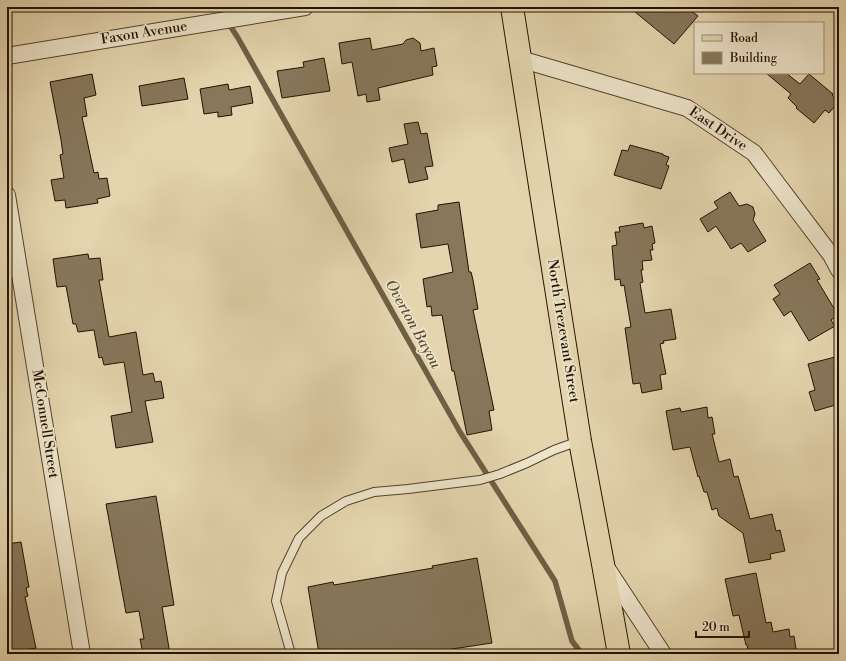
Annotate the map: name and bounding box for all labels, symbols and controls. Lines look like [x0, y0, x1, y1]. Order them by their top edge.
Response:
street label: Faxon Avenue [99, 17, 189, 49]
legend [694, 22, 824, 74]
text: Road [730, 31, 758, 46]
text: Building [729, 51, 778, 66]
street label: East Drive [685, 103, 751, 155]
street label: North Trezevant Street [543, 258, 583, 404]
water label: Overton Bayou [381, 276, 445, 372]
street label: McConnell Street [28, 368, 62, 480]
scale bar [696, 613, 749, 639]
text: 20 m [702, 620, 730, 635]

